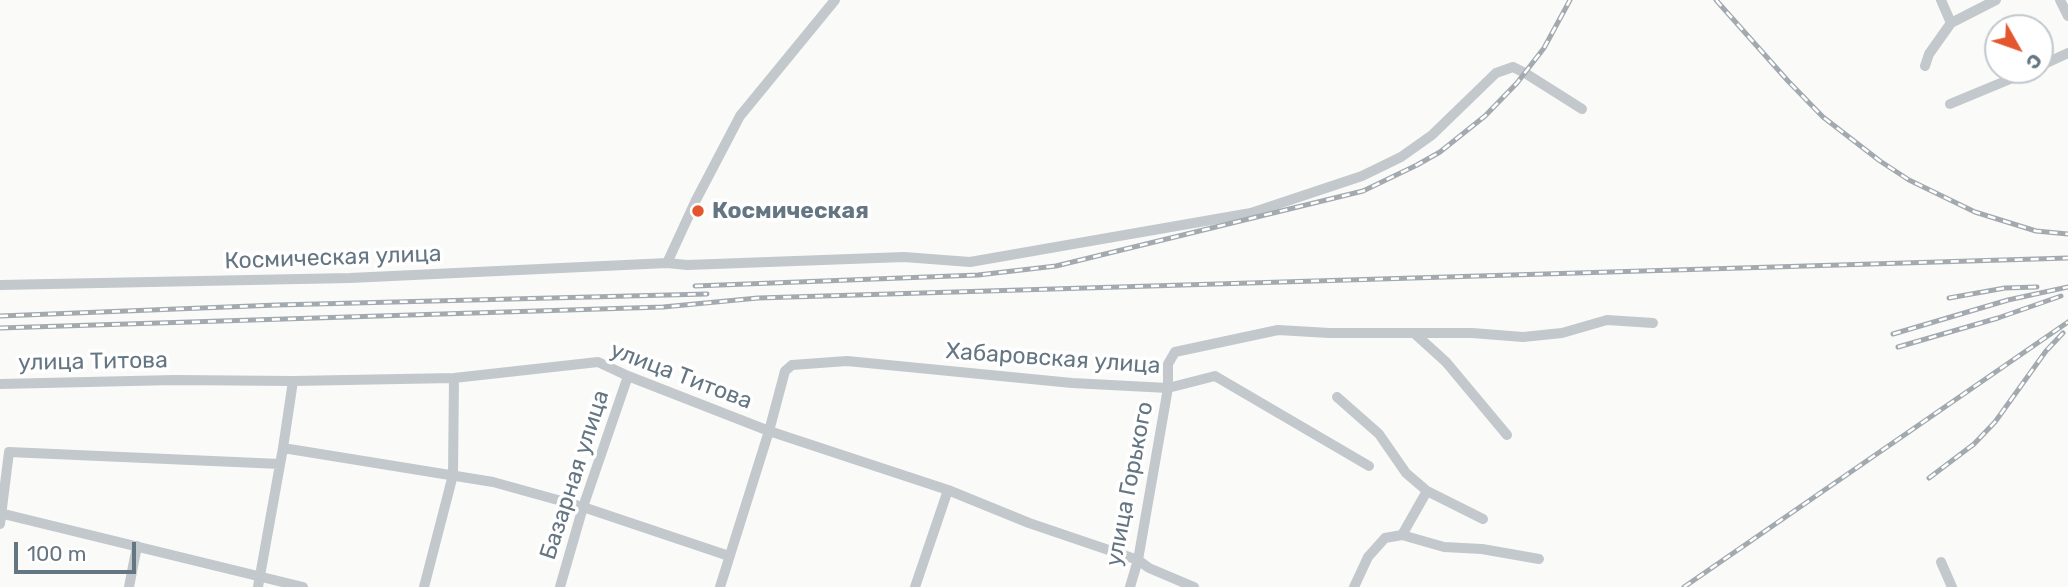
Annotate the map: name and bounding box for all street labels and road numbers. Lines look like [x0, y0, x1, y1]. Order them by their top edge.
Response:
street label: Космическая улица [224, 240, 442, 276]
street label: улица Титова [606, 336, 756, 416]
street label: Хабаровская улица [945, 338, 1161, 380]
street label: улица Титова [18, 347, 168, 377]
street label: Базарная улица [535, 387, 615, 563]
street label: улица Горького [1101, 399, 1159, 569]

